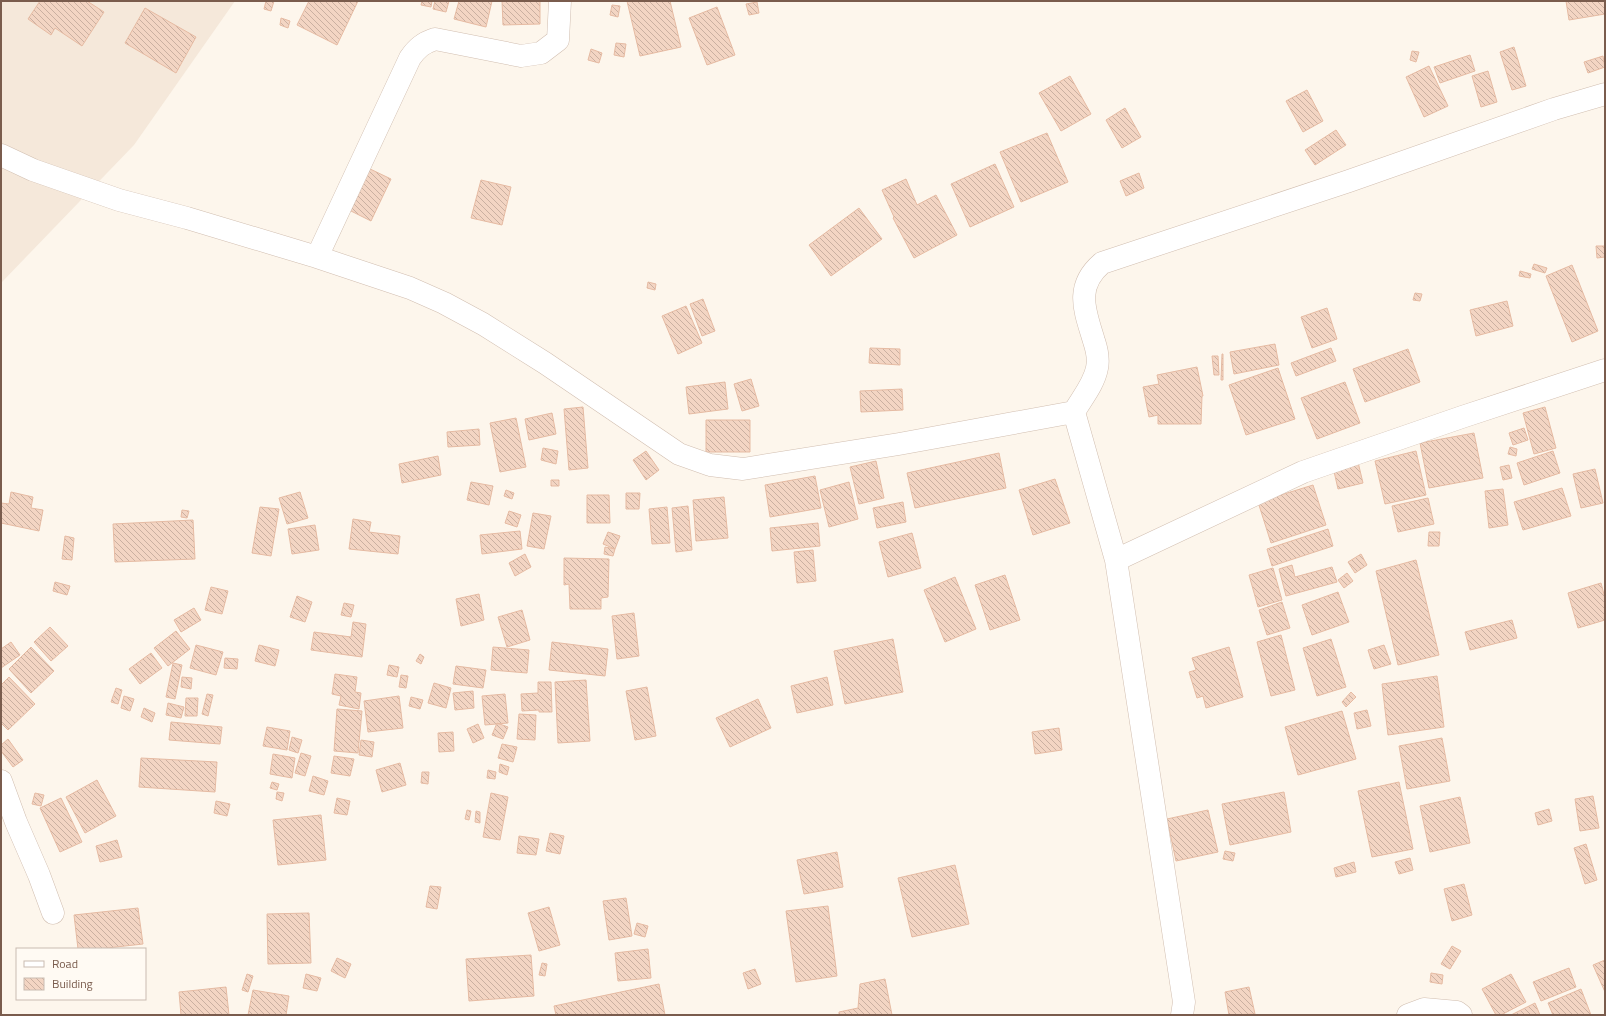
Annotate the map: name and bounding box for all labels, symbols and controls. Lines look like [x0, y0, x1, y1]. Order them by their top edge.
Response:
legend [16, 948, 146, 1000]
text: Road [52, 954, 78, 973]
text: Building [52, 974, 93, 993]

